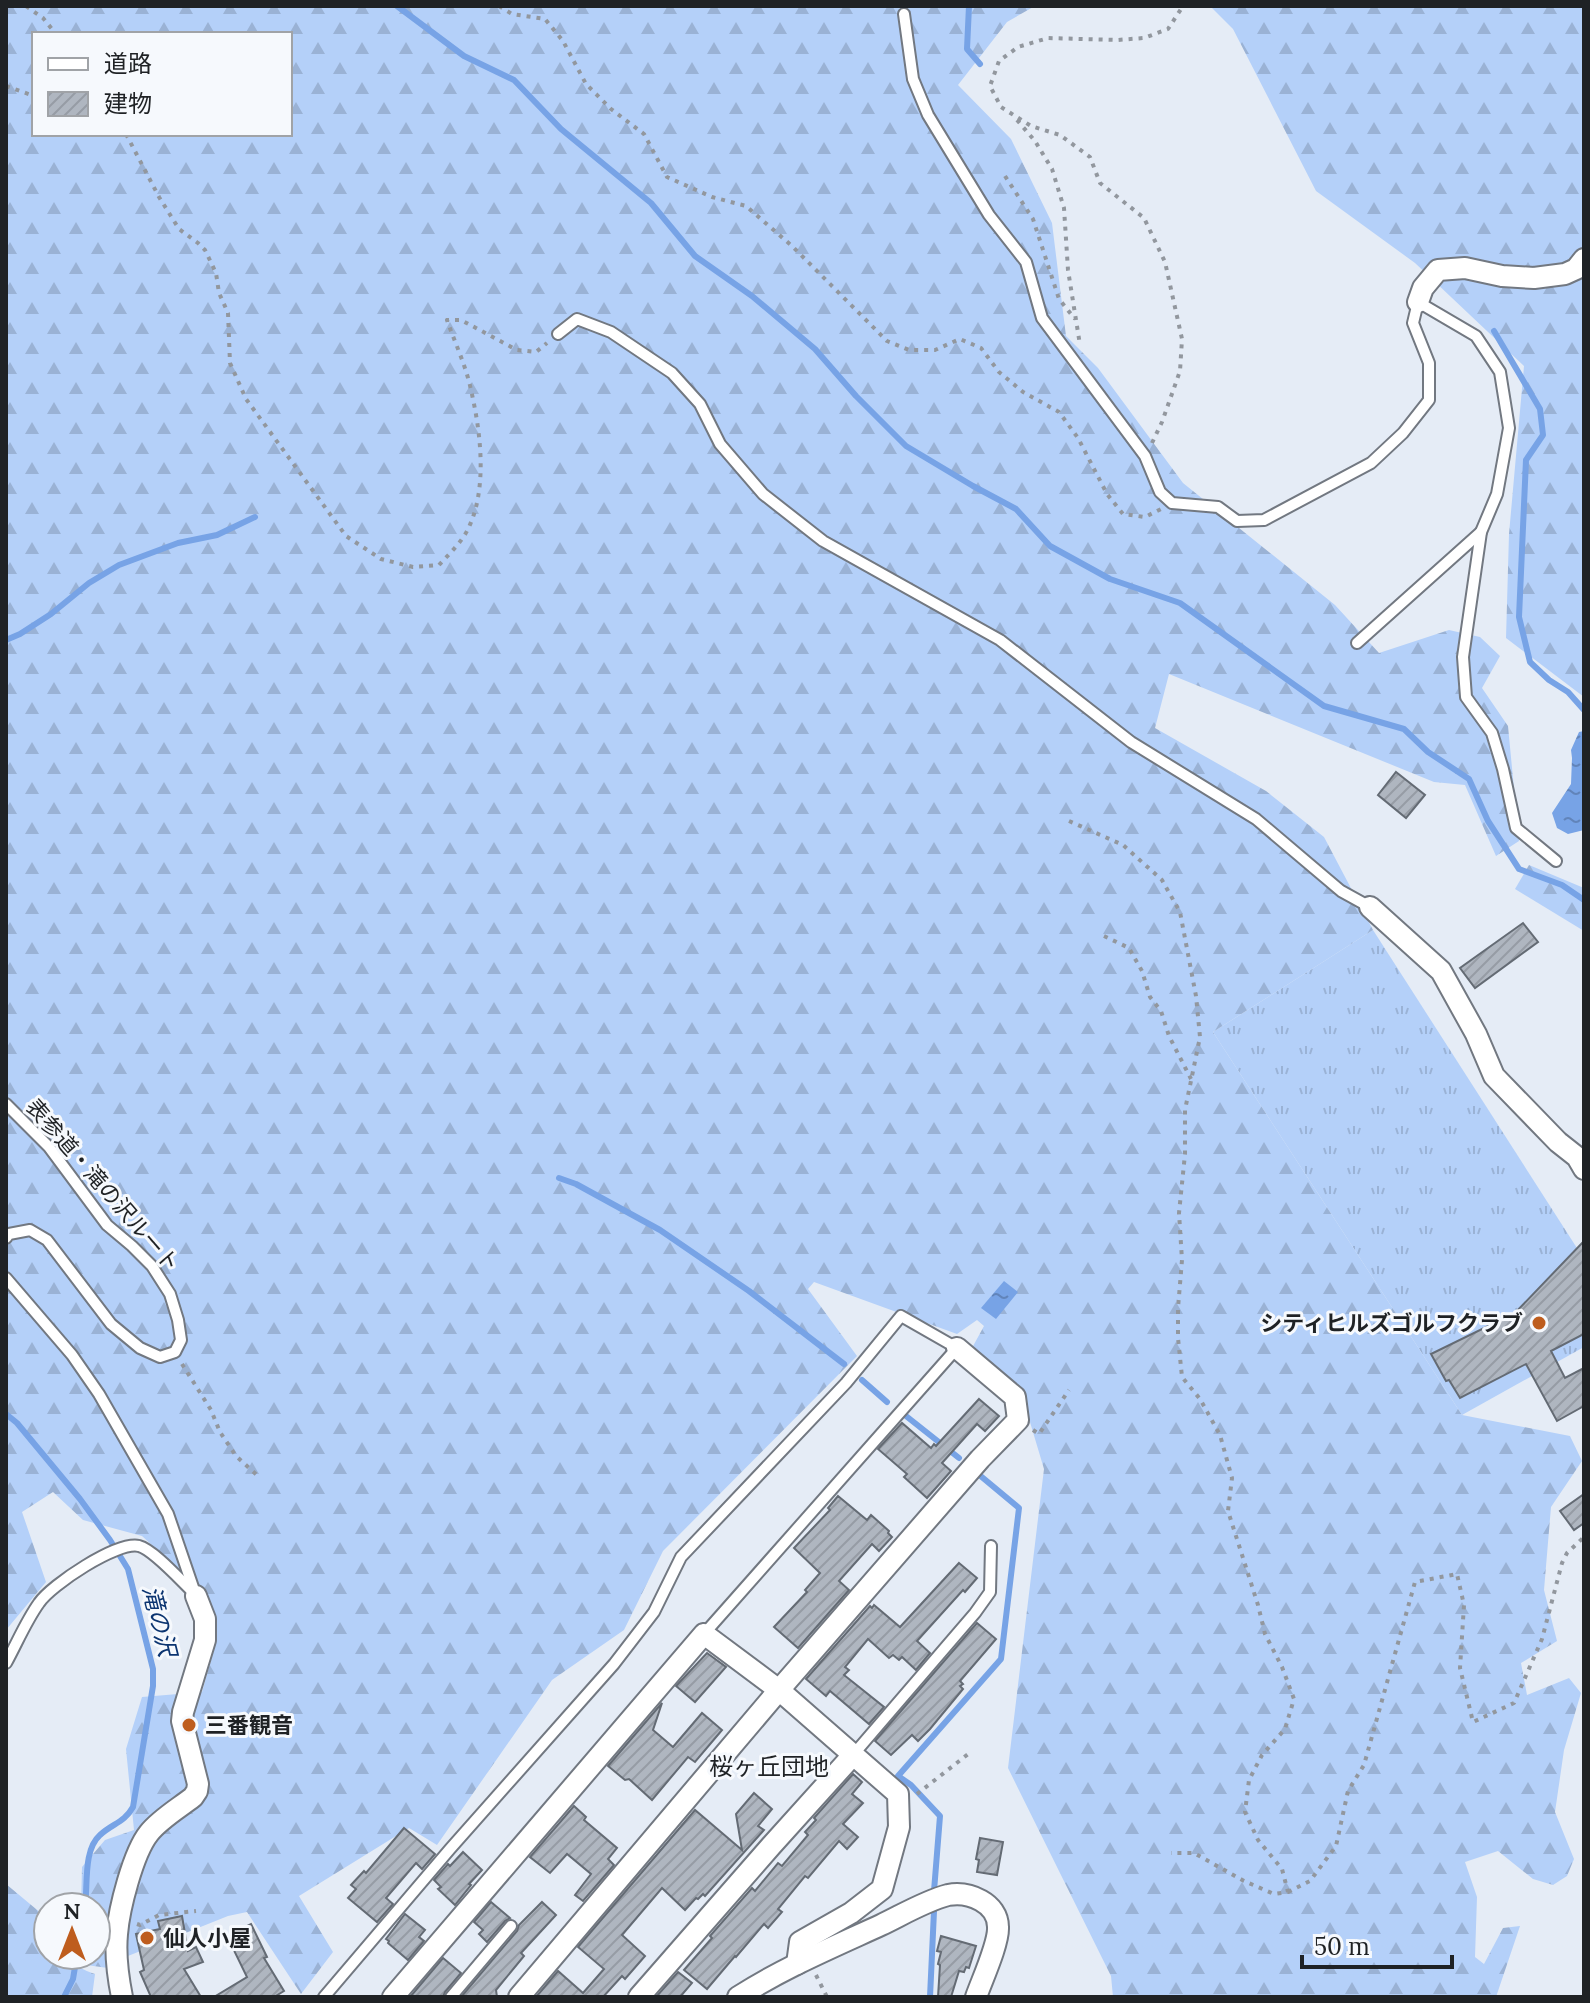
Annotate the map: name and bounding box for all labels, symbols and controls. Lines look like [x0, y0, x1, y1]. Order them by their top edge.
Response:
legend [32, 32, 292, 136]
text: 道路 [104, 48, 152, 79]
text: 建物 [104, 88, 152, 119]
street label: 表参道・滝の沢ルート [20, 1093, 186, 1277]
place label: シティヒルズゴルフクラブ [1260, 1309, 1523, 1337]
marker: シティヒルズゴルフクラブ [1530, 1314, 1548, 1332]
water label: 滝の沢 [136, 1582, 184, 1662]
place label: 三番観音 [205, 1711, 293, 1739]
marker: 三番観音 [180, 1716, 198, 1734]
district label: 桜ヶ丘団地 [709, 1751, 829, 1782]
north arrow [32, 1891, 112, 1971]
text: N [63, 1897, 81, 1925]
scale bar [1302, 1919, 1452, 1969]
place label: 仙人小屋 [163, 1924, 251, 1952]
marker: 仙人小屋 [138, 1929, 156, 1947]
text: 50 m [1314, 1931, 1370, 1962]

